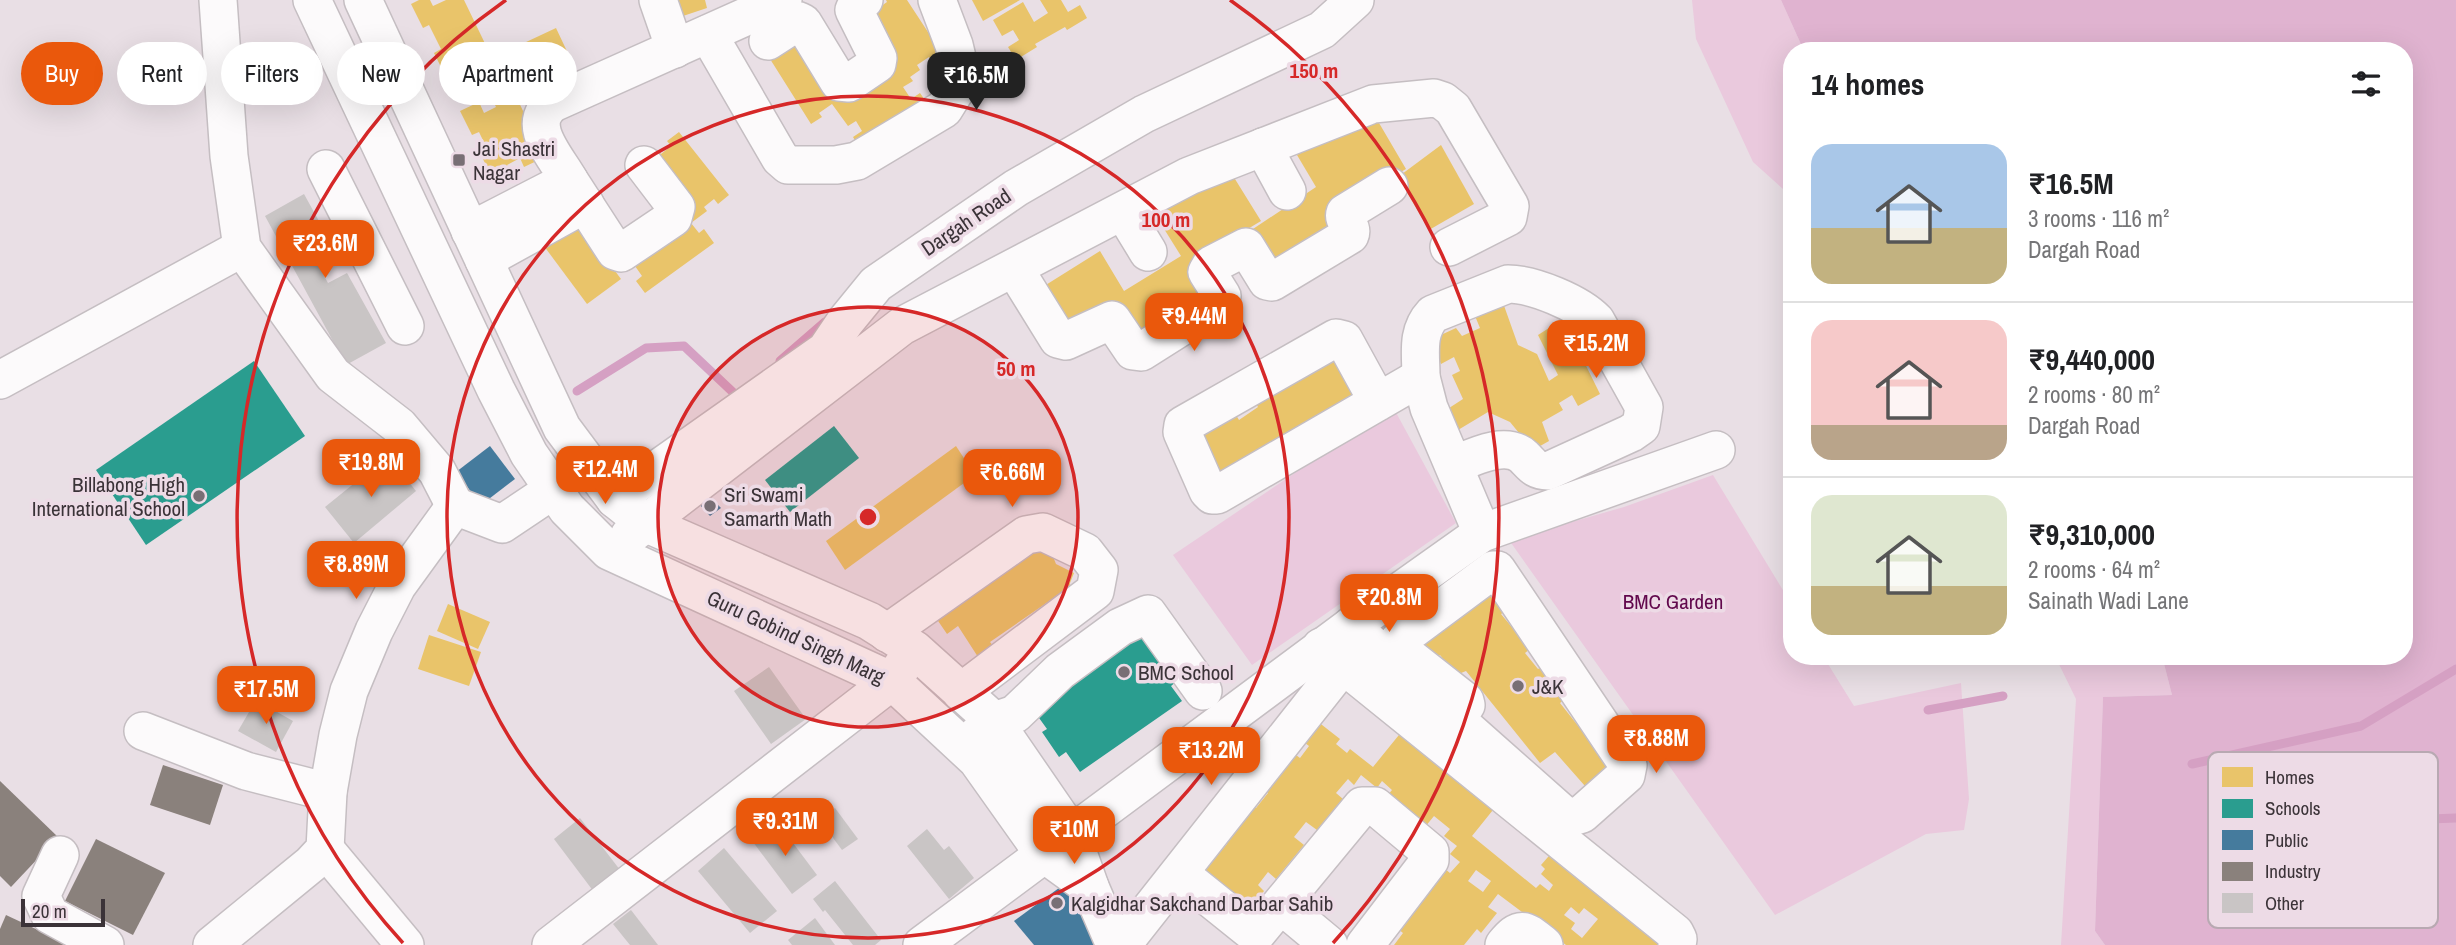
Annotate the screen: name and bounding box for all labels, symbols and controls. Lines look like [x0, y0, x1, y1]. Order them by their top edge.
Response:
chip: Buy [21, 42, 103, 105]
chip: Rent [117, 42, 207, 105]
chip: Filters [221, 42, 323, 105]
chip: New [337, 42, 425, 105]
chip: Apartment [439, 42, 577, 105]
pin: ₹16.5M [919, 52, 1033, 112]
text: 150 m [1290, 56, 1338, 85]
text: ₹16.5M [943, 59, 1009, 90]
text: 14 homes [1811, 64, 1925, 104]
icon: filters [2347, 65, 2385, 103]
place label: Jai Shastri Nagar [473, 134, 555, 187]
marker: Jai Shastri Nagar [451, 152, 467, 168]
text: ₹16.5M [2028, 163, 2114, 203]
icon: home [1867, 172, 1951, 256]
street label: Dargah Road [915, 181, 1017, 263]
text: 3 rooms · 116 m² [2028, 203, 2169, 234]
text: 100 m [1142, 205, 1190, 234]
pin: ₹23.6M [268, 220, 382, 280]
text: ₹23.6M [292, 227, 358, 258]
text: Dargah Road [2028, 234, 2140, 265]
pin: ₹9.44M [1137, 294, 1251, 353]
text: ₹9.44M [1161, 300, 1227, 331]
pin: ₹15.2M [1539, 320, 1653, 380]
text: ₹15.2M [1563, 327, 1629, 358]
text: ₹9,440,000 [2028, 339, 2155, 379]
icon: home [1867, 348, 1951, 432]
text: 50 m [996, 354, 1036, 383]
text: 2 rooms · 80 m² [2028, 379, 2160, 410]
text: Dargah Road [2028, 410, 2140, 441]
pin: ₹19.8M [314, 440, 428, 499]
text: ₹19.8M [338, 446, 404, 477]
pin: ₹12.4M [548, 447, 662, 506]
pin: ₹6.66M [955, 449, 1069, 509]
text: ₹12.4M [572, 453, 638, 484]
text: ₹6.66M [979, 456, 1045, 487]
place label: Billabong High International School [32, 470, 185, 523]
place label: Sri Swami Samarth Math [724, 480, 832, 533]
marker: Billabong High International School [191, 488, 207, 504]
marker: Sri Swami Samarth Math [702, 498, 718, 514]
centre of rings [856, 505, 880, 529]
text: ₹9,310,000 [2028, 514, 2155, 554]
icon: home [1867, 523, 1951, 607]
pin: ₹8.89M [299, 542, 413, 601]
text: ₹8.89M [323, 548, 389, 579]
text: 2 rooms · 64 m² [2028, 554, 2160, 585]
pin: ₹20.8M [1332, 574, 1446, 634]
text: ₹20.8M [1356, 581, 1422, 612]
street label: Guru Gobind Singh Marg [702, 583, 890, 691]
text: Sainath Wadi Lane [2028, 585, 2189, 616]
park label: BMC Garden [1623, 587, 1723, 616]
place label: BMC School [1138, 658, 1234, 687]
marker: BMC School [1116, 664, 1132, 680]
pin: ₹17.5M [209, 666, 323, 726]
place label: J&K [1532, 672, 1564, 701]
text: ₹17.5M [233, 673, 299, 704]
marker: J&K [1510, 678, 1526, 694]
pin: ₹8.88M [1599, 716, 1713, 775]
text: ₹8.88M [1623, 722, 1689, 753]
pin: ₹13.2M [1154, 728, 1268, 787]
text: ₹13.2M [1178, 734, 1244, 765]
legend [2208, 752, 2438, 928]
text: Homes [2265, 764, 2315, 790]
text: Schools [2265, 795, 2321, 821]
pin: ₹9.31M [728, 798, 842, 858]
text: ₹9.31M [752, 805, 818, 836]
pin: ₹10M [1033, 806, 1115, 866]
text: ₹10M [1049, 813, 1099, 844]
text: Public [2265, 827, 2309, 853]
text: Industry [2265, 858, 2321, 884]
place label: Kalgidhar Sakchand Darbar Sahib [1071, 889, 1333, 918]
text: Other [2265, 890, 2305, 916]
marker: Kalgidhar Sakchand Darbar Sahib [1049, 895, 1065, 911]
scale bar [21, 896, 105, 928]
text: 20 m [32, 898, 67, 924]

